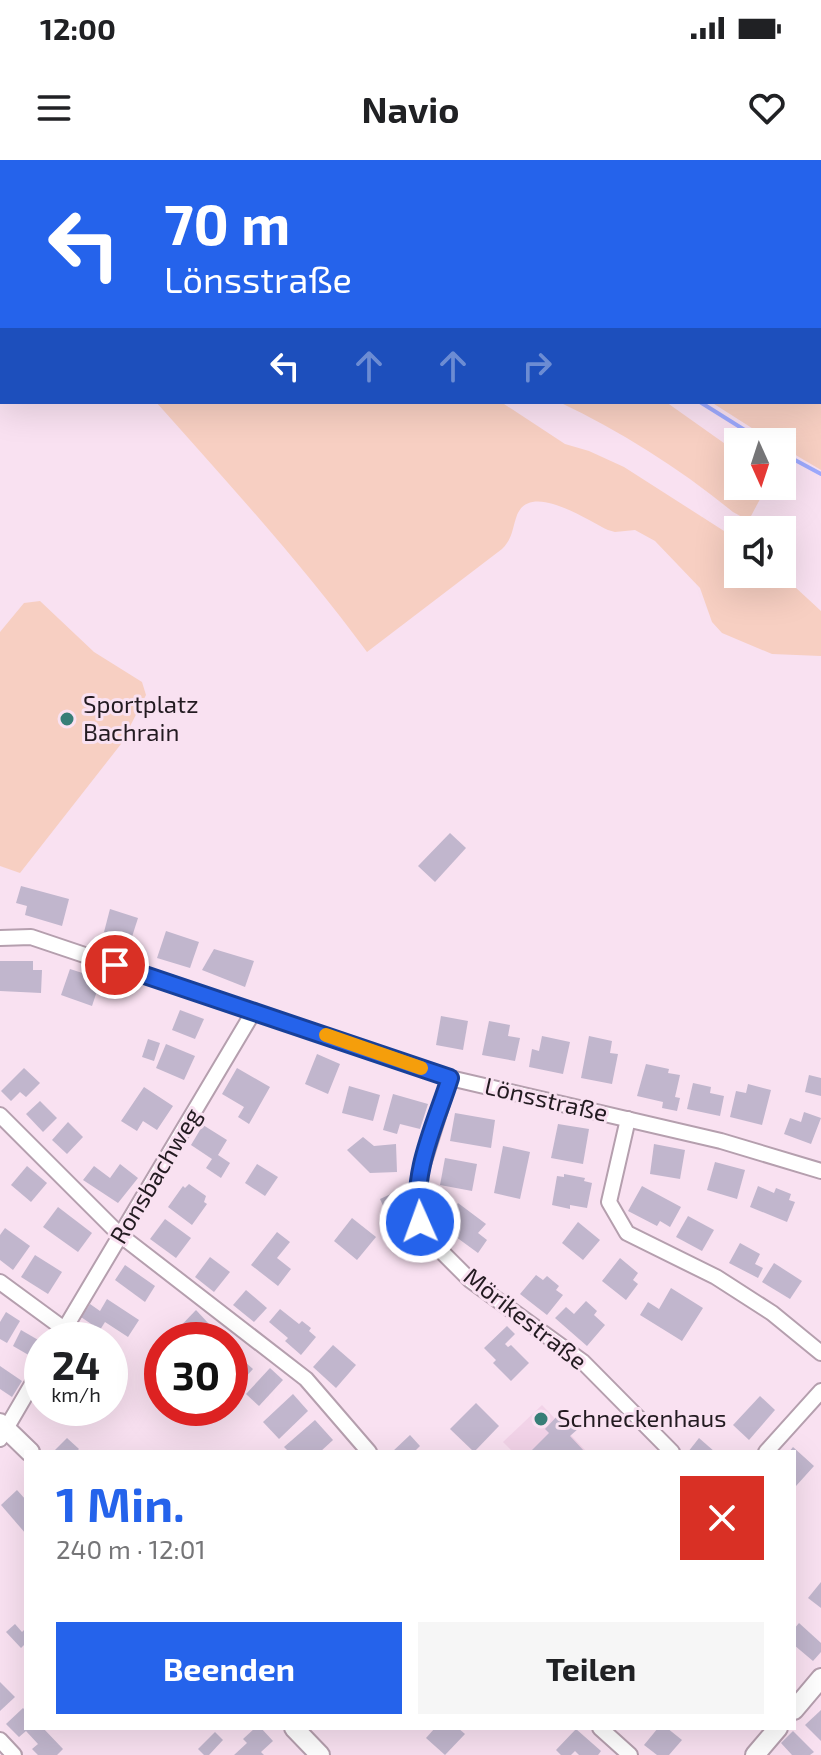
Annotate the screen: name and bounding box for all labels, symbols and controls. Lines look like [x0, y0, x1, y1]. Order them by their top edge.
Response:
text: 12:00 [40, 10, 116, 46]
icon: menu [32, 86, 76, 130]
icon: heart [745, 86, 789, 130]
text: Navio [362, 87, 459, 130]
text: 70 m [164, 189, 290, 256]
icon: left [32, 192, 136, 296]
text: Lönsstraße [164, 257, 352, 300]
icon: left [263, 344, 307, 388]
icon: ahead [347, 344, 391, 388]
icon: ahead [431, 344, 475, 388]
icon: right [515, 344, 559, 388]
north arrow [724, 428, 796, 500]
map controls [724, 428, 796, 588]
button: sound [724, 516, 796, 588]
place label: Sportplatz Bachrain [83, 689, 198, 746]
marker: Sportplatz Bachrain [58, 710, 76, 728]
pin [81, 931, 149, 999]
icon: arrive [93, 943, 137, 987]
street label: Lönsstraße [482, 1070, 611, 1127]
street label: Ronsbachweg [103, 1102, 207, 1248]
position arrow [378, 1180, 462, 1264]
street label: Mörikestraße [459, 1261, 593, 1375]
speed limit sign: 30 [144, 1322, 248, 1426]
text: 24 [52, 1340, 100, 1388]
text: km/h [51, 1382, 101, 1406]
place label: Schneckenhaus [557, 1403, 726, 1432]
marker: Schneckenhaus [532, 1410, 550, 1428]
text: 1 Min. [56, 1474, 185, 1532]
button: close [680, 1476, 764, 1560]
text: 240 m · 12:01 [56, 1533, 206, 1564]
button: Beenden [56, 1622, 402, 1714]
button: Teilen [418, 1622, 764, 1714]

